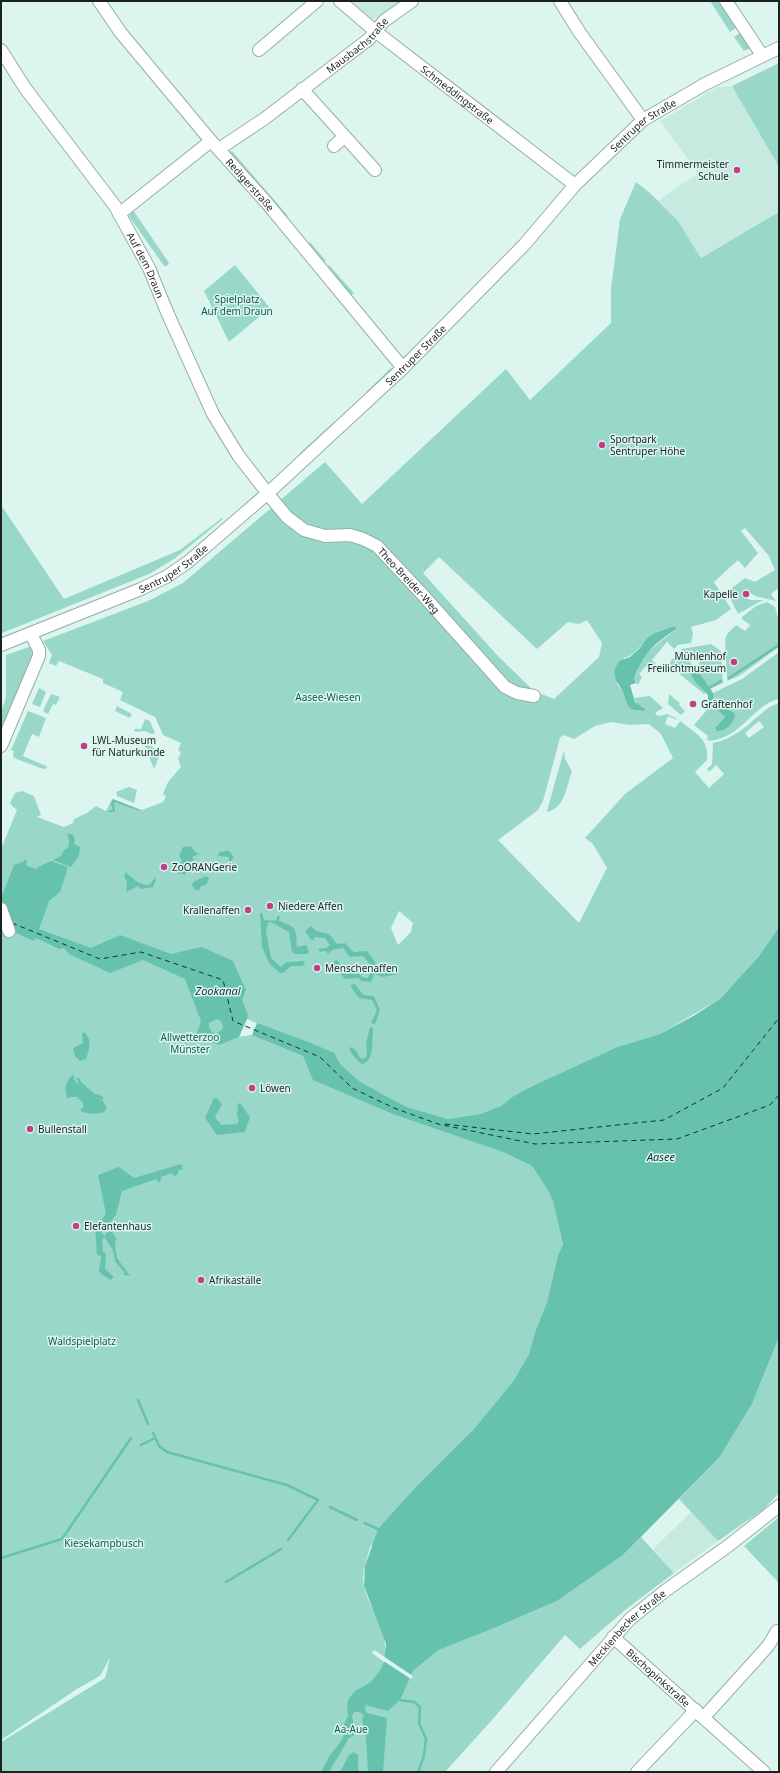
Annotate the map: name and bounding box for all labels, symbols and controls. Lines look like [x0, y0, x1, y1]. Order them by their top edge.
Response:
street label: Mausbachstraße [323, 14, 391, 76]
street label: Schmeddingstraße [418, 62, 497, 127]
street label: Sentruper Straße [607, 95, 679, 155]
street label: Redigerstraße [223, 155, 278, 214]
place label: Timmermeister Schule [657, 157, 729, 183]
marker: Timmermeister Schule [732, 165, 742, 175]
street label: Auf dem Draun [124, 230, 168, 300]
park label: Spielplatz Auf dem Draun [201, 292, 273, 318]
street label: Sentruper Straße [382, 321, 449, 388]
place label: Sportpark Sentruper Höhe [610, 432, 685, 458]
marker: Sportpark Sentruper Höhe [597, 440, 607, 450]
street label: Sentruper Straße [136, 541, 211, 596]
street label: Theo-Breider-Weg [375, 544, 443, 616]
place label: Kapelle [704, 587, 738, 601]
marker: Kapelle [741, 589, 751, 599]
place label: Mühlenhof Freilichtmuseum [647, 649, 727, 675]
marker: Mühlenhof Freilichtmuseum [729, 657, 739, 667]
park label: Aasee-Wiesen [295, 690, 361, 704]
place label: Gräftenhof [701, 697, 753, 711]
marker: Gräftenhof [688, 699, 698, 709]
place label: LWL-Museum für Naturkunde [92, 733, 165, 759]
marker: LWL-Museum für Naturkunde [79, 741, 89, 751]
place label: ZoORANGerie [172, 860, 237, 874]
marker: ZoORANGerie [159, 862, 169, 872]
place label: Niedere Affen [278, 899, 343, 913]
marker: Niedere Affen [265, 901, 275, 911]
place label: Krallenaffen [183, 903, 240, 917]
marker: Krallenaffen [243, 905, 253, 915]
place label: Menschenaffen [325, 961, 398, 975]
marker: Menschenaffen [312, 963, 322, 973]
water label: Zookanal [194, 983, 242, 998]
park label: Allwetterzoo Münster [161, 1030, 219, 1056]
place label: Löwen [260, 1081, 291, 1095]
marker: Löwen [247, 1083, 257, 1093]
place label: Bullenstall [38, 1122, 87, 1136]
marker: Bullenstall [25, 1124, 35, 1134]
water label: Aasee [646, 1149, 676, 1164]
place label: Elefantenhaus [84, 1219, 151, 1233]
marker: Elefantenhaus [71, 1221, 81, 1231]
place label: Afrikaställe [209, 1273, 262, 1287]
marker: Afrikaställe [196, 1275, 206, 1285]
park label: Waldspielplatz [48, 1334, 116, 1348]
park label: Kiesekampbusch [64, 1536, 144, 1550]
street label: Mecklenbecker Straße [585, 1586, 669, 1669]
street label: Bischopinkstraße [624, 1645, 694, 1710]
park label: Aa-Aue [334, 1722, 368, 1736]

